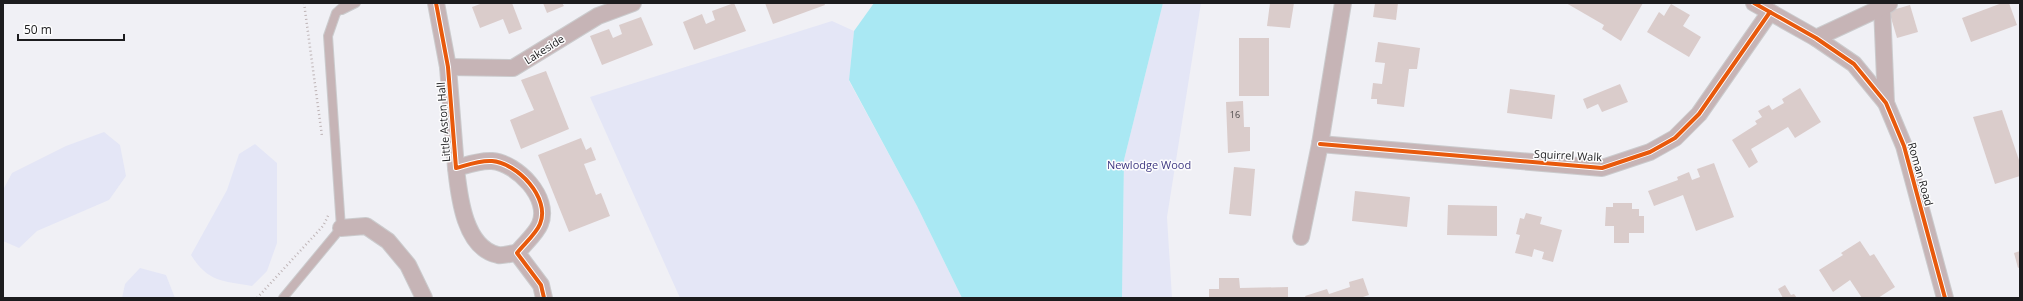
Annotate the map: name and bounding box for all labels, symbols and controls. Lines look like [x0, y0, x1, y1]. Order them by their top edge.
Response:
scale bar [18, 16, 124, 42]
text: 50 m [24, 21, 52, 38]
street label: Lakeside [521, 31, 567, 67]
street label: Little Aston Hall [433, 81, 453, 163]
house number: 16 [1230, 108, 1240, 121]
street label: Roman Road [1905, 140, 1937, 208]
street label: Squirrel Walk [1534, 146, 1603, 164]
park label: Newlodge Wood [1107, 157, 1191, 172]

